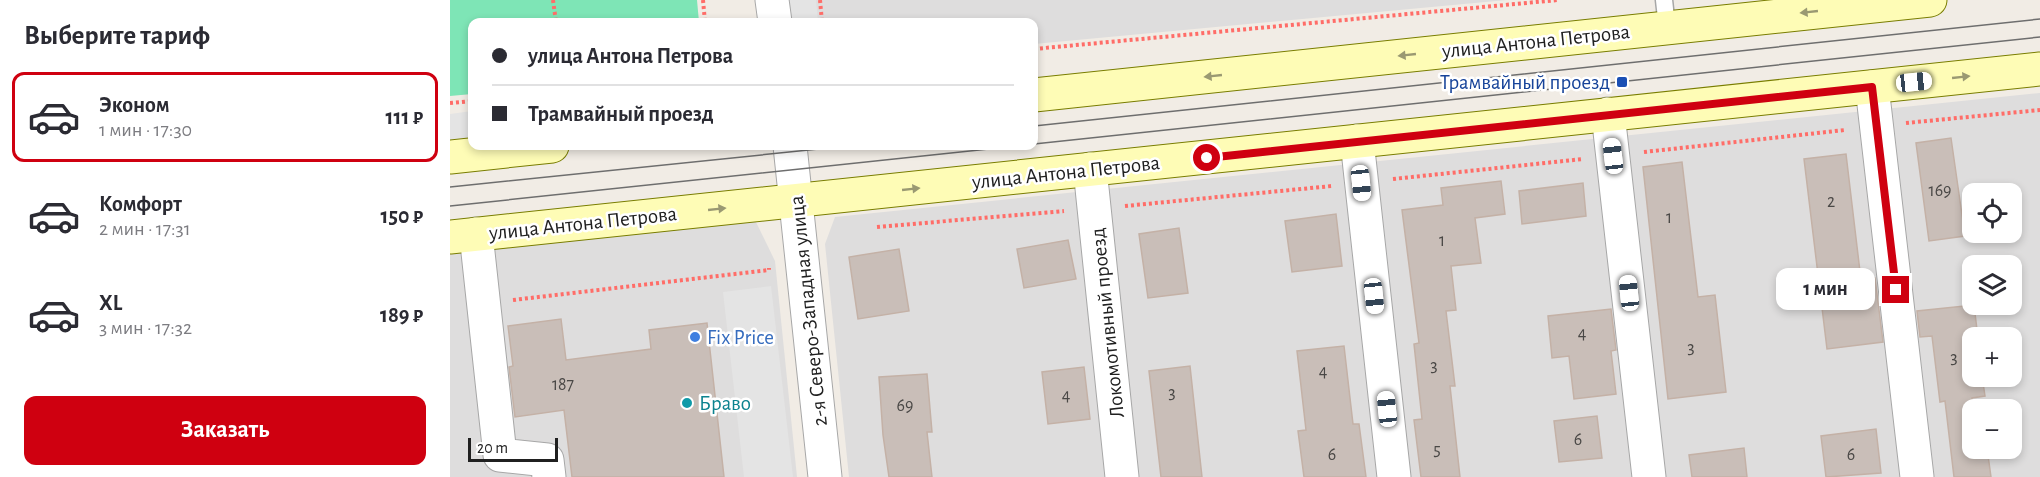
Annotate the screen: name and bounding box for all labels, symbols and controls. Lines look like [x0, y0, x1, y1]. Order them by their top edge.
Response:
one-way arrow [1800, 7, 1819, 17]
street label: улица Антона Петрова [1440, 21, 1631, 62]
text: Выберите тариф [24, 22, 210, 49]
text: улица Антона Петрова [528, 45, 733, 67]
one-way arrow [1397, 50, 1416, 60]
one-way arrow [1203, 71, 1222, 81]
car [1895, 71, 1933, 93]
place label: Трамвайный проезд [1440, 72, 1610, 93]
one-way arrow [1952, 72, 1971, 82]
marker: Трамвайный проезд [1615, 75, 1629, 89]
icon: car [27, 90, 81, 144]
text: Эконом [99, 94, 170, 116]
text: Трамвайный проезд [528, 103, 714, 125]
text: 111 ₽ [386, 106, 423, 128]
text: 1 мин · 17:30 [99, 120, 192, 140]
car [1602, 137, 1624, 175]
route start [1193, 144, 1220, 171]
street label: улица Антона Петрова [970, 152, 1161, 193]
car [1350, 164, 1372, 202]
house number: 169 [1928, 182, 1952, 200]
map controls [1962, 183, 2022, 459]
button: locate [1962, 183, 2022, 243]
one-way arrow [902, 184, 921, 194]
icon: car [27, 189, 81, 243]
text: Комфорт [99, 193, 182, 215]
house number: 2 [1827, 193, 1835, 211]
street label: 2-я Северо-Западная улица [786, 194, 831, 427]
street label: улица Антона Петрова [487, 203, 678, 244]
one-way arrow [708, 204, 727, 214]
text: 150 ₽ [380, 205, 423, 227]
house number: 1 [1666, 209, 1672, 227]
text: 2 мин · 17:31 [99, 219, 191, 239]
street label: Локомотивный проезд [1087, 227, 1128, 419]
house number: 1 [1439, 232, 1445, 250]
button: layers [1962, 255, 2022, 315]
callout: 1 мин [1776, 269, 1875, 311]
car [1618, 274, 1640, 312]
route end [1882, 276, 1909, 303]
car [1363, 277, 1385, 315]
text: 1 мин [1803, 279, 1848, 299]
icon: car [27, 288, 81, 342]
text: XL [99, 292, 122, 314]
text: 189 ₽ [380, 304, 423, 326]
text: 3 мин · 17:32 [99, 318, 192, 338]
house number: 4 [1578, 325, 1587, 343]
place label: Fix Price [707, 327, 774, 348]
button: + [1962, 327, 2022, 387]
marker: Fix Price [688, 330, 702, 344]
house number: 3 [1687, 339, 1695, 357]
house number: 3 [1950, 349, 1958, 367]
house number: 3 [1430, 357, 1438, 375]
house number: 4 [1319, 363, 1328, 381]
house number: 187 [552, 376, 574, 394]
house number: 3 [1168, 384, 1176, 402]
house number: 4 [1062, 387, 1071, 405]
car [1376, 390, 1398, 428]
place label: Браво [699, 393, 751, 414]
button: Заказать [24, 396, 426, 465]
marker: Браво [680, 396, 694, 410]
house number: 69 [897, 397, 913, 415]
button: − [1962, 399, 2022, 459]
house number: 6 [1574, 431, 1582, 449]
scale bar [468, 435, 558, 462]
text: 20 m [477, 440, 508, 456]
house number: 5 [1433, 441, 1441, 459]
house number: 6 [1328, 446, 1336, 464]
house number: 6 [1847, 446, 1855, 464]

